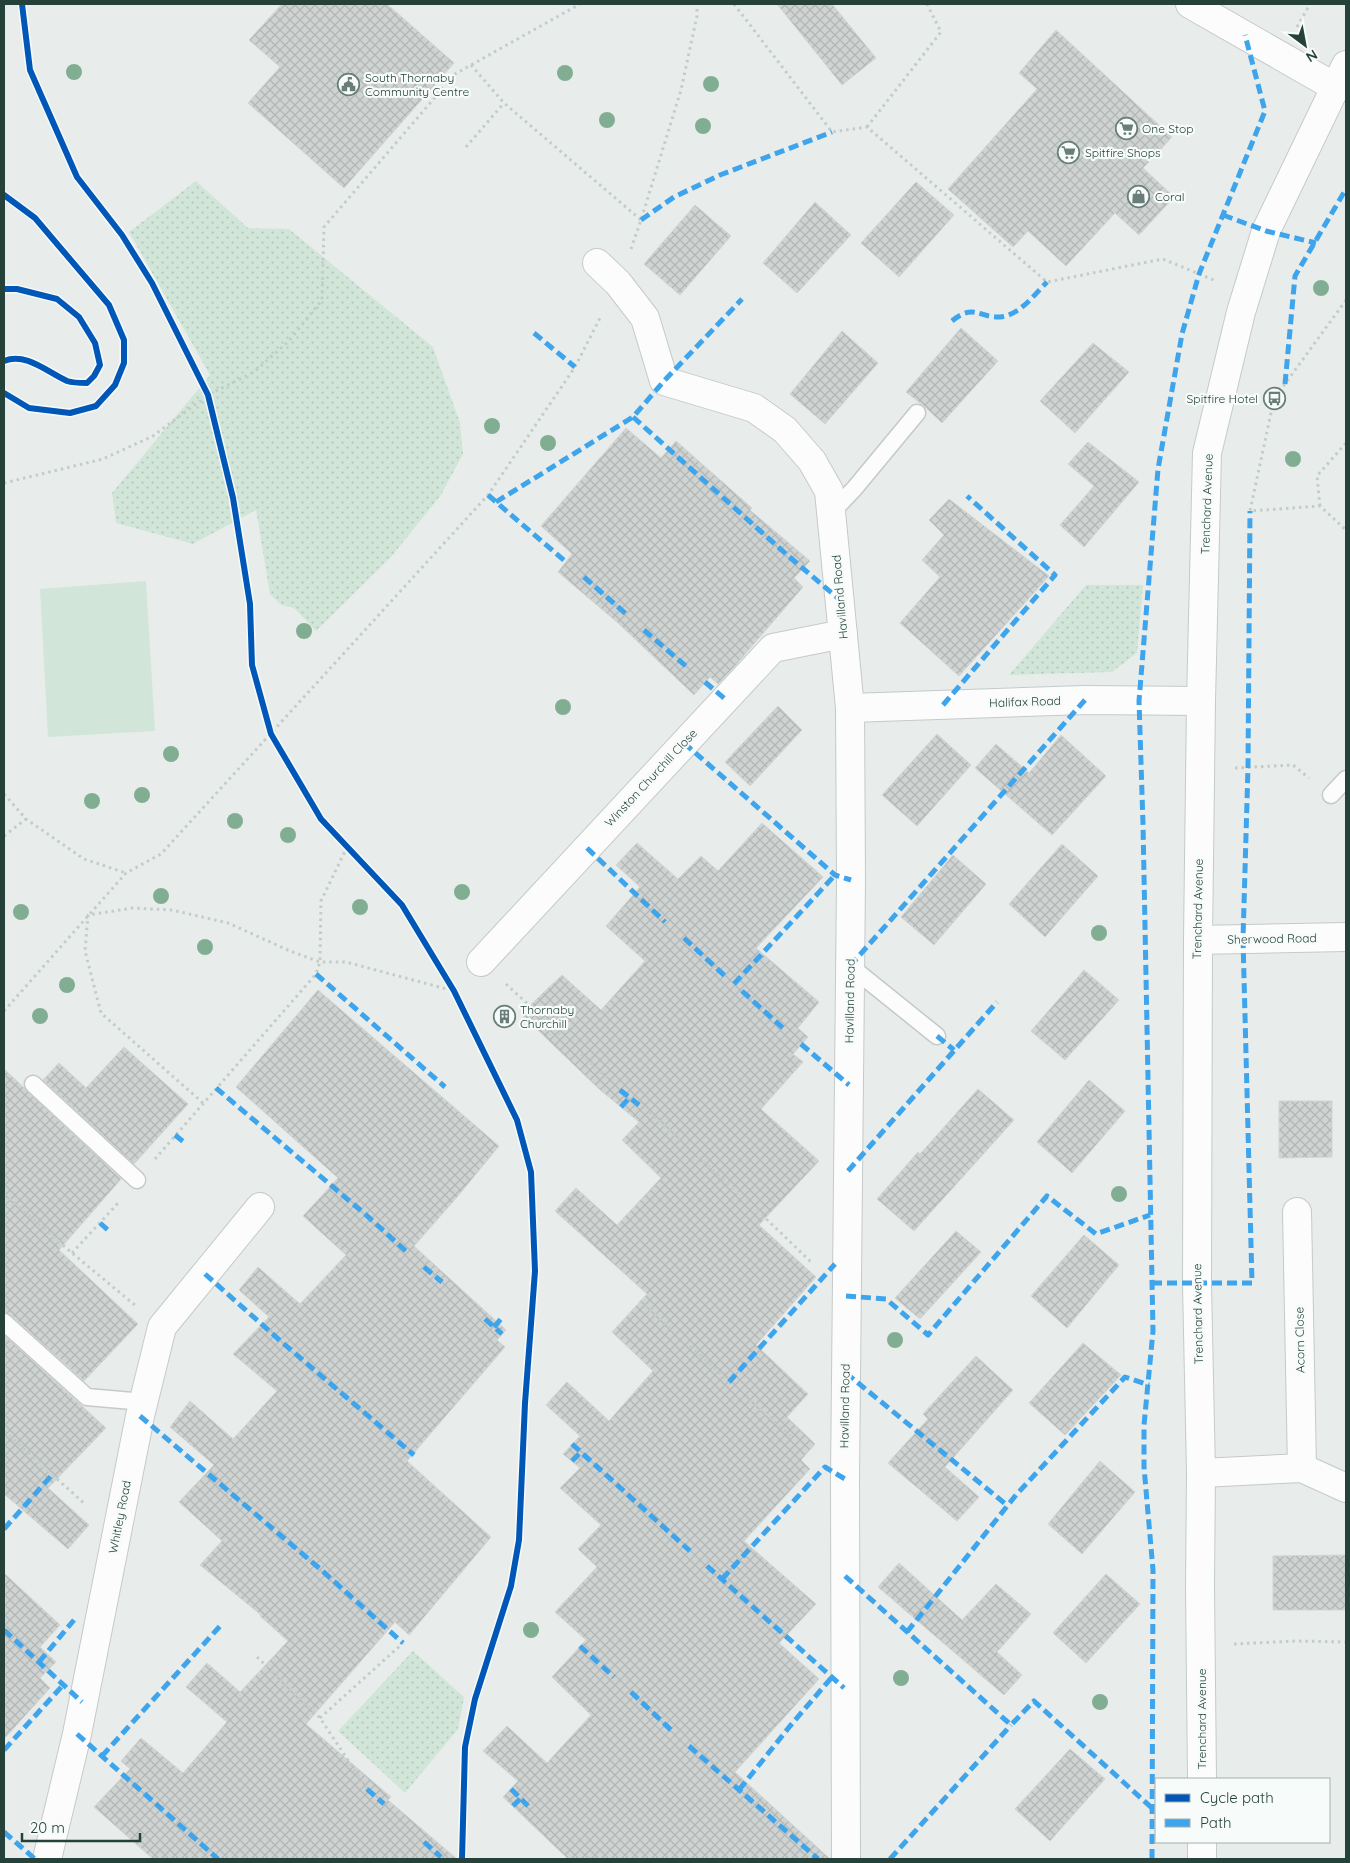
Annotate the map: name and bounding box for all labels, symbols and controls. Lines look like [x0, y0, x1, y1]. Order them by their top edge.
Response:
north arrow [1280, 20, 1330, 70]
text: N [1303, 46, 1321, 66]
place label: South Thornaby Community Centre [365, 70, 469, 99]
public building icon: South Thornaby Community Centre [337, 73, 361, 97]
supermarket icon: One Stop [1114, 117, 1138, 141]
place label: One Stop [1142, 121, 1193, 136]
supermarket icon: Spitfire Shops [1057, 141, 1081, 165]
place label: Spitfire Shops [1085, 145, 1161, 160]
shop icon: Coral [1127, 185, 1151, 209]
place label: Coral [1155, 189, 1185, 204]
bus stop icon: Spitfire Hotel [1262, 387, 1286, 411]
place label: Spitfire Hotel [1187, 391, 1258, 406]
street label: Trenchard Avenue [1197, 453, 1216, 555]
street label: Havilland Road [828, 554, 851, 640]
street label: Halifax Road [989, 693, 1061, 710]
street label: Winston Churchill Close [601, 725, 700, 830]
street label: Trenchard Avenue [1189, 858, 1206, 960]
street label: Sherwood Road [1227, 930, 1317, 947]
street label: Havilland Road [841, 958, 858, 1043]
place label: Thornaby Churchill [520, 1002, 574, 1031]
building icon: Thornaby Churchill [492, 1005, 516, 1029]
street label: Trenchard Avenue [1189, 1263, 1206, 1365]
street label: Acorn Close [1291, 1307, 1308, 1373]
street label: Havilland Road [836, 1363, 853, 1448]
street label: Whitley Road [105, 1479, 134, 1555]
street label: Trenchard Avenue [1194, 1668, 1209, 1769]
legend [1155, 1778, 1330, 1843]
text: Cycle path [1200, 1788, 1274, 1807]
scale bar [22, 1810, 140, 1842]
text: Path [1200, 1813, 1232, 1832]
text: 20 m [30, 1818, 65, 1837]

